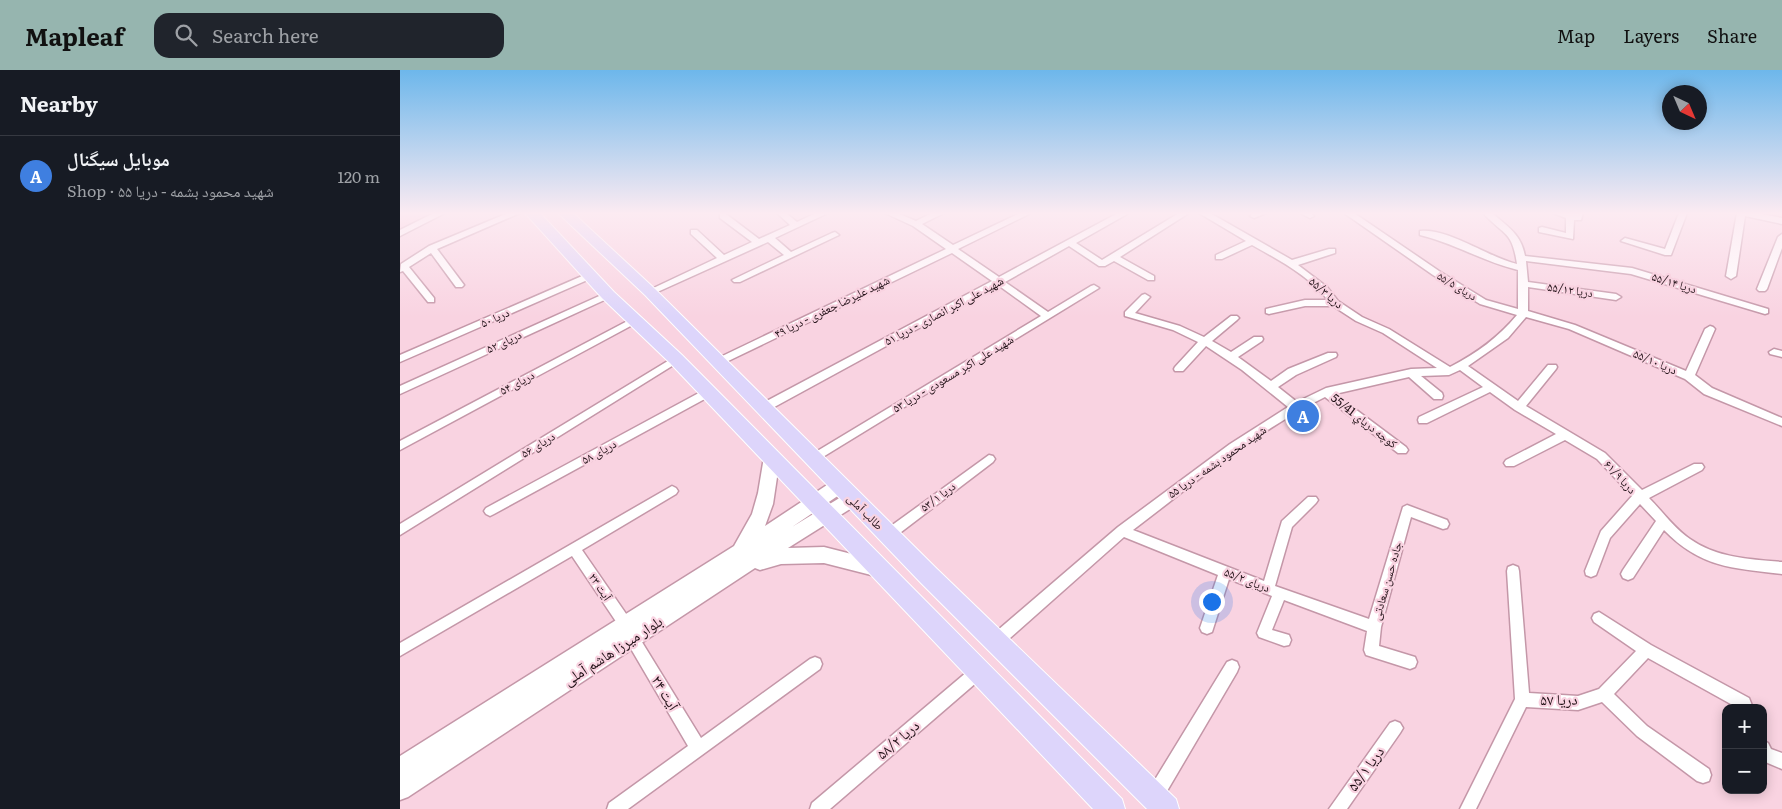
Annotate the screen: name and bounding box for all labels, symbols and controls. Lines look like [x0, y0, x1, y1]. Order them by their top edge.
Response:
search box [154, 13, 504, 58]
text: Mapleaf [25, 18, 124, 53]
icon: search [172, 21, 200, 49]
text: Search here [212, 21, 319, 49]
text: Map [1557, 22, 1595, 49]
text: Layers [1623, 22, 1679, 49]
text: Share [1707, 22, 1757, 49]
north arrow [1662, 85, 1707, 130]
text: Nearby [20, 87, 98, 118]
text: موبایل سیگنال [67, 144, 170, 172]
text: A [30, 164, 42, 188]
text: 120 m [337, 164, 380, 188]
text: Shop · شهید محمود بشمه - دریا ۵۵ [67, 178, 274, 202]
street label: دریای ۵۵/۵ [1435, 267, 1481, 304]
street label: دریا ۵۵/۱۴ [1650, 267, 1699, 297]
street label: شهید علیرضا جعفری - دریا ۴۹ [771, 270, 892, 342]
street label: شهید علی اکبر انصاری - دریا ۵۱ [881, 271, 1006, 349]
street label: دریا ۵۵/۳ [1305, 272, 1348, 312]
street label: دریا ۵۵/۱۲ [1546, 277, 1594, 301]
street label: دریا ۵۰ [477, 303, 512, 331]
street label: دریای ۵۲ [483, 325, 524, 357]
street label: شهید علی اکبر مسعودی - دریا ۵۳ [888, 330, 1017, 417]
street label: دریا ۵۵/۱۰ [1631, 344, 1680, 378]
street label: دریای ۵۴ [496, 365, 537, 399]
street label: كوچه درياي 55/41 [1326, 388, 1402, 454]
pin: A [1287, 397, 1319, 435]
street label: شهید محمود بشمه - دریا ۵۵ [1163, 420, 1270, 502]
street label: دریای ۵۶ [517, 427, 558, 462]
street label: دریای ۵۸ [578, 434, 619, 468]
street label: دریا ۶۱/۹ [1600, 455, 1641, 497]
street label: دریا ۵۳/۱ [916, 477, 959, 516]
street label: طالب آملی [843, 489, 888, 534]
street label: جاده حسن سعادتی [1366, 539, 1406, 622]
street label: دریای ۵۵/۲ [1222, 562, 1273, 596]
street label: آیت ۲۳ [585, 569, 617, 605]
your location [1199, 589, 1225, 615]
street label: بلوار میرزا هاشم آملی [558, 609, 666, 691]
street label: آیت ۲۴ [647, 670, 686, 715]
street label: دریا ۵۷ [1540, 687, 1578, 710]
map controls [1722, 704, 1767, 794]
button: + [1722, 704, 1767, 749]
street label: دریا ۵۸/۲ [870, 714, 924, 764]
street label: دریا ۵۵/۱ [1341, 741, 1389, 795]
button: − [1722, 749, 1767, 794]

